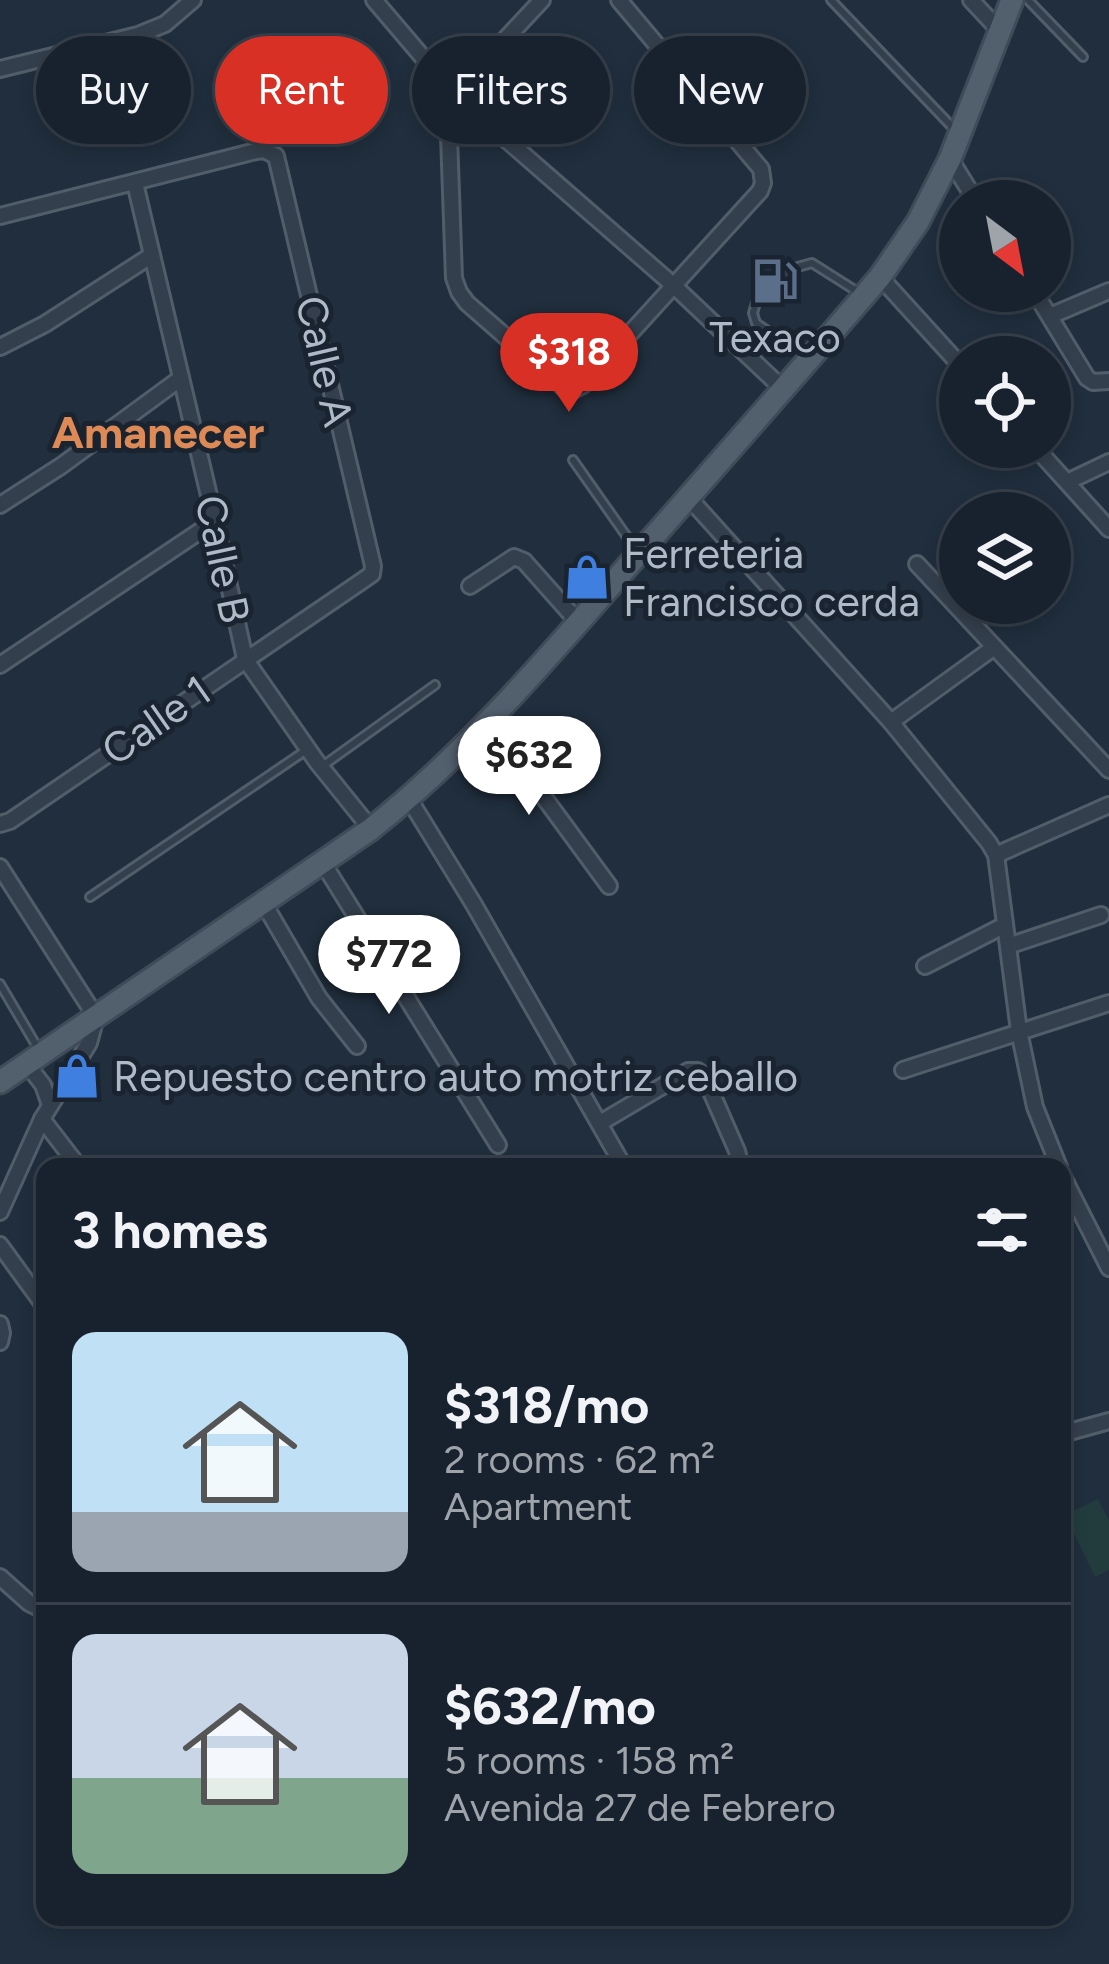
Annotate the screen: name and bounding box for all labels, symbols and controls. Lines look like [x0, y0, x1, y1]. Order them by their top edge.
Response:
chip: Buy [36, 36, 191, 144]
chip: Rent [215, 36, 388, 144]
chip: Filters [412, 36, 610, 144]
chip: New [634, 36, 806, 144]
north arrow [939, 180, 1071, 312]
map controls [939, 180, 1071, 624]
fuel station icon: Texaco [750, 256, 800, 306]
street label: Calle A [285, 291, 364, 432]
place label: Texaco [709, 312, 841, 363]
pin: $318 [498, 313, 640, 415]
text: $318 [527, 328, 611, 375]
button: locate [939, 336, 1071, 468]
district label: Amanecer [52, 405, 264, 459]
street label: Calle B [184, 491, 261, 628]
button: layers [939, 492, 1071, 624]
place label: Ferreteria Francisco cerda [623, 528, 920, 627]
shop icon: Ferreteria Francisco cerda [562, 552, 612, 602]
street label: Calle 1 [92, 665, 220, 776]
pin: $632 [458, 716, 600, 818]
text: $632 [485, 731, 573, 778]
pin: $772 [318, 915, 460, 1017]
text: $772 [345, 930, 433, 977]
shop icon: Repuesto centro auto motriz ceballo [52, 1051, 102, 1101]
place label: Repuesto centro auto motriz ceballo [113, 1051, 798, 1102]
icon: filters [969, 1197, 1035, 1263]
text: 3 homes [72, 1200, 268, 1261]
text: $318/mo [444, 1375, 649, 1436]
icon: home [168, 1380, 312, 1524]
text: 2 rooms · 62 m² [444, 1436, 715, 1483]
text: Apartment [444, 1483, 632, 1530]
text: $632/mo [444, 1676, 656, 1737]
icon: home [168, 1682, 312, 1826]
text: 5 rooms · 158 m² [444, 1737, 734, 1784]
text: Avenida 27 de Febrero [444, 1784, 836, 1831]

